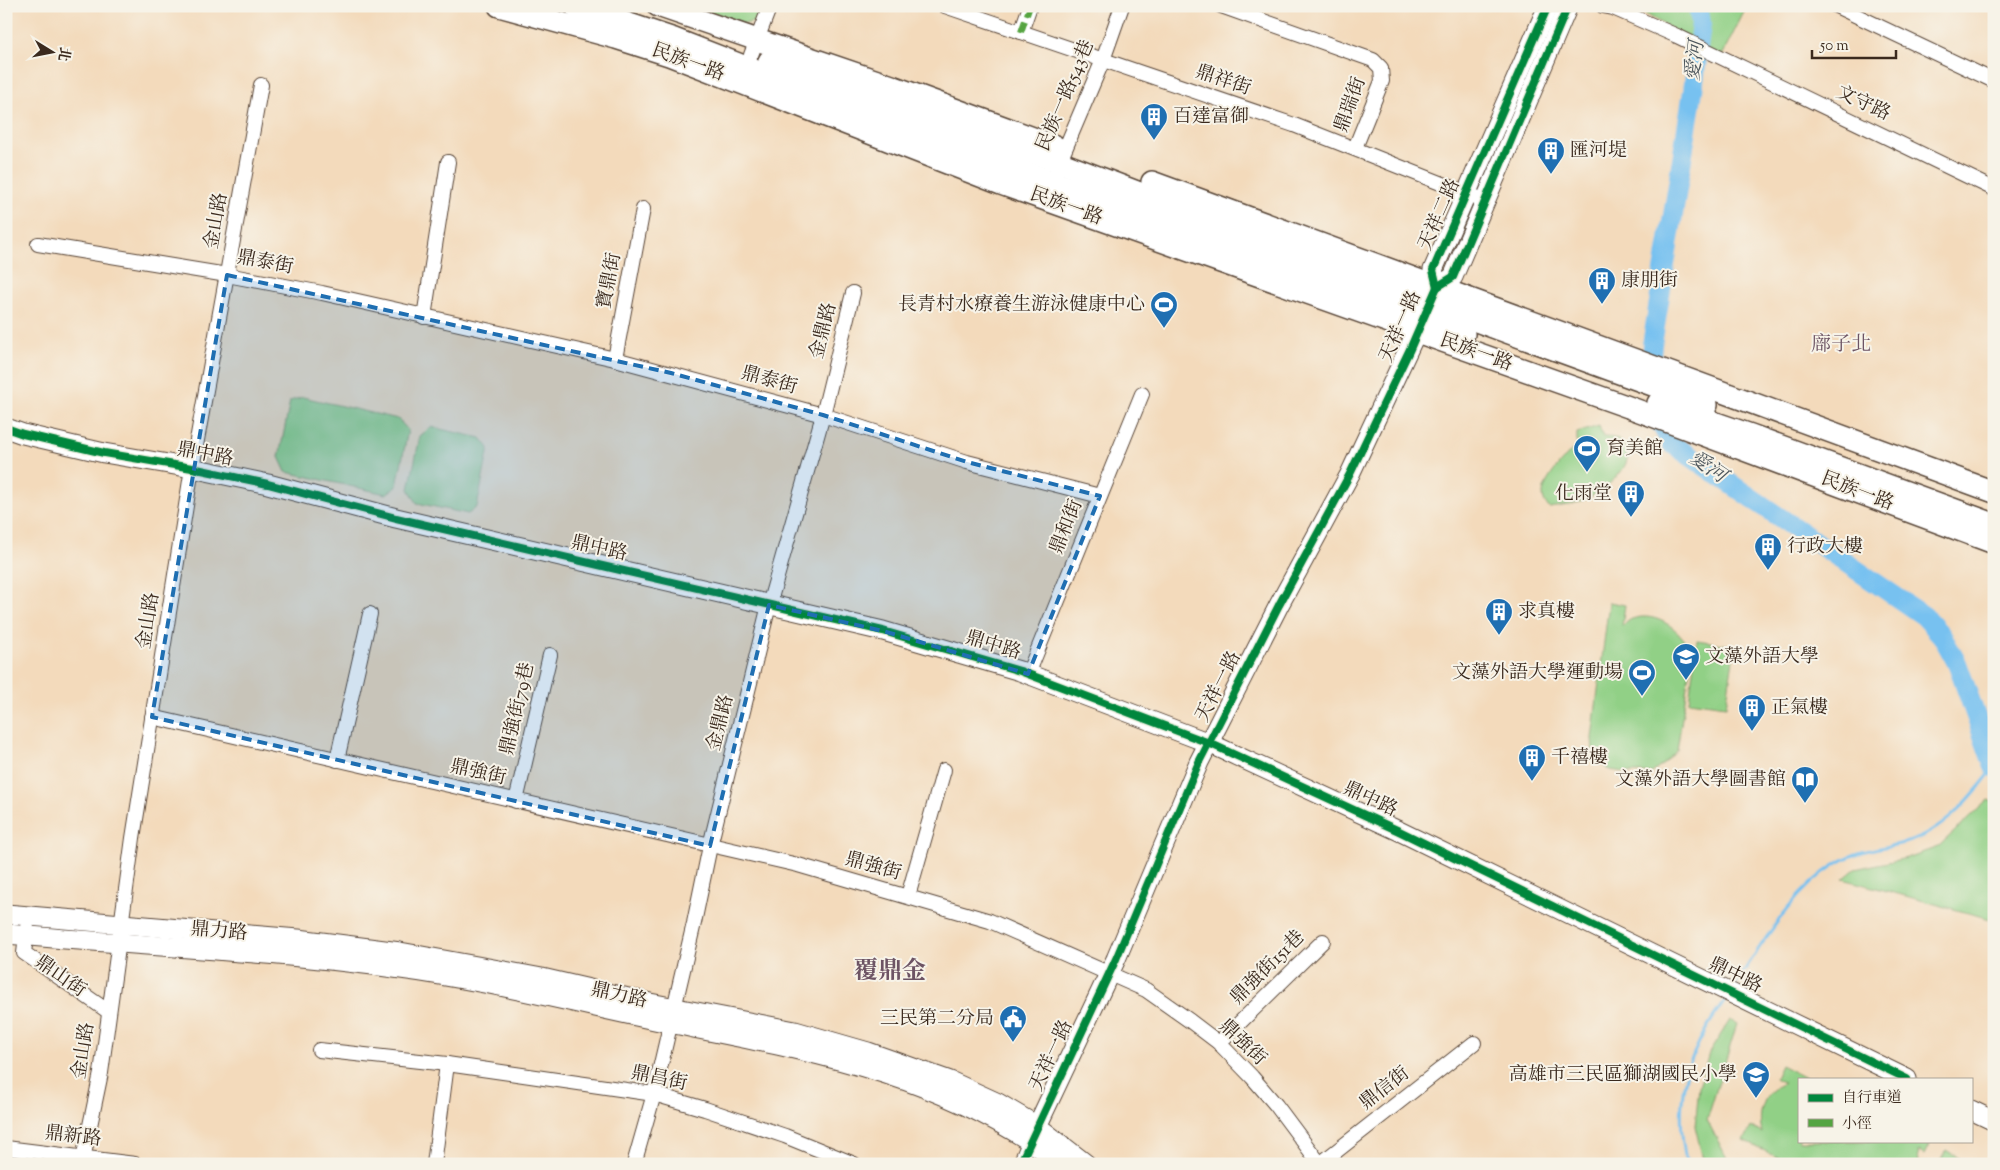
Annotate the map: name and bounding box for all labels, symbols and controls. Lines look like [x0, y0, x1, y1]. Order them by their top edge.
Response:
north arrow [28, 28, 78, 78]
scale bar [1812, 28, 1896, 60]
street label: 民族一路543巷 [1030, 36, 1102, 156]
water label: 愛河 [1679, 36, 1713, 83]
text: 50 m [1819, 36, 1849, 57]
street label: 民族一路 [648, 37, 728, 89]
text: 北 [52, 45, 74, 63]
street label: 鼎祥街 [1192, 59, 1254, 103]
street label: 鼎瑞街 [1329, 74, 1373, 136]
street label: 文守路 [1831, 80, 1895, 128]
building icon: 百達富御 [1139, 102, 1169, 141]
place label: 百達富御 [1173, 104, 1249, 131]
building icon: 匯河堤 [1536, 136, 1566, 175]
place label: 匯河堤 [1570, 138, 1627, 165]
street label: 天祥二路 [1412, 175, 1468, 255]
street label: 民族一路 [1026, 181, 1106, 233]
street label: 金山路 [199, 191, 235, 251]
street label: 鼎泰街 [234, 244, 296, 282]
street label: 寶鼎街 [591, 250, 629, 312]
building icon: 康朋街 [1587, 266, 1617, 305]
place label: 康朋街 [1621, 268, 1678, 295]
street label: 天祥一路 [1373, 287, 1429, 367]
sports icon: 長青村水療養生游泳健康中心 [1149, 290, 1179, 329]
place label: 長青村水療養生游泳健康中心 [898, 292, 1145, 319]
street label: 金鼎路 [804, 300, 844, 362]
street label: 民族一路 [1436, 327, 1516, 379]
district label: 廍子北 [1811, 331, 1871, 360]
street label: 鼎泰街 [738, 360, 800, 402]
sports icon: 育美館 [1572, 434, 1602, 473]
street label: 鼎中路 [174, 436, 236, 474]
place label: 育美館 [1606, 436, 1663, 463]
water label: 愛河 [1682, 445, 1734, 493]
street label: 民族一路 [1817, 466, 1897, 518]
building icon: 化雨堂 [1616, 479, 1646, 518]
place label: 化雨堂 [1555, 481, 1612, 508]
street label: 鼎和街 [1044, 496, 1090, 558]
street label: 鼎中路 [568, 529, 630, 569]
building icon: 行政大樓 [1753, 532, 1783, 571]
place label: 行政大樓 [1787, 534, 1863, 561]
street label: 金山路 [131, 591, 167, 651]
building icon: 求真樓 [1484, 597, 1514, 636]
place label: 求真樓 [1518, 599, 1575, 626]
street label: 鼎中路 [962, 625, 1024, 667]
school or university icon: 文藻外語大學 [1671, 642, 1701, 681]
place label: 文藻外語大學 [1705, 644, 1819, 671]
street label: 天祥一路 [1190, 647, 1248, 727]
sports icon: 文藻外語大學運動場 [1627, 658, 1657, 697]
street label: 鼎強街79巷 [494, 660, 542, 758]
place label: 文藻外語大學運動場 [1452, 660, 1623, 687]
street label: 金鼎路 [701, 692, 741, 754]
building icon: 正氣樓 [1737, 693, 1767, 732]
place label: 正氣樓 [1771, 695, 1828, 722]
building icon: 千禧樓 [1517, 743, 1547, 782]
place label: 千禧樓 [1551, 745, 1608, 772]
street label: 鼎強街 [447, 753, 509, 793]
library icon: 文藻外語大學圖書館 [1790, 765, 1820, 804]
place label: 文藻外語大學圖書館 [1615, 767, 1786, 794]
street label: 鼎中路 [1338, 776, 1402, 824]
street label: 鼎強街 [842, 846, 904, 888]
street label: 鼎力路 [189, 916, 249, 948]
street label: 鼎強街151巷 [1225, 925, 1311, 1011]
street label: 鼎山街 [29, 950, 91, 1004]
street label: 鼎中路 [1703, 951, 1767, 1001]
district label: 覆鼎金 [854, 955, 926, 989]
street label: 鼎力路 [588, 976, 650, 1016]
public building icon: 三民第二分局 [998, 1004, 1028, 1043]
place label: 三民第二分局 [880, 1006, 994, 1033]
street label: 鼎強街 [1212, 1013, 1272, 1073]
street label: 天祥一路 [1024, 1016, 1080, 1096]
street label: 金山路 [66, 1021, 102, 1081]
street label: 鼎昌街 [628, 1060, 690, 1098]
school or university icon: 高雄市三民區獅湖國民小學 [1741, 1060, 1771, 1099]
street label: 鼎信街 [1354, 1061, 1416, 1117]
place label: 高雄市三民區獅湖國民小學 [1509, 1062, 1737, 1089]
legend [1798, 1078, 1972, 1142]
text: 自行車道 [1842, 1088, 1902, 1109]
text: 小徑 [1842, 1114, 1872, 1135]
street label: 鼎新路 [43, 1120, 103, 1154]

